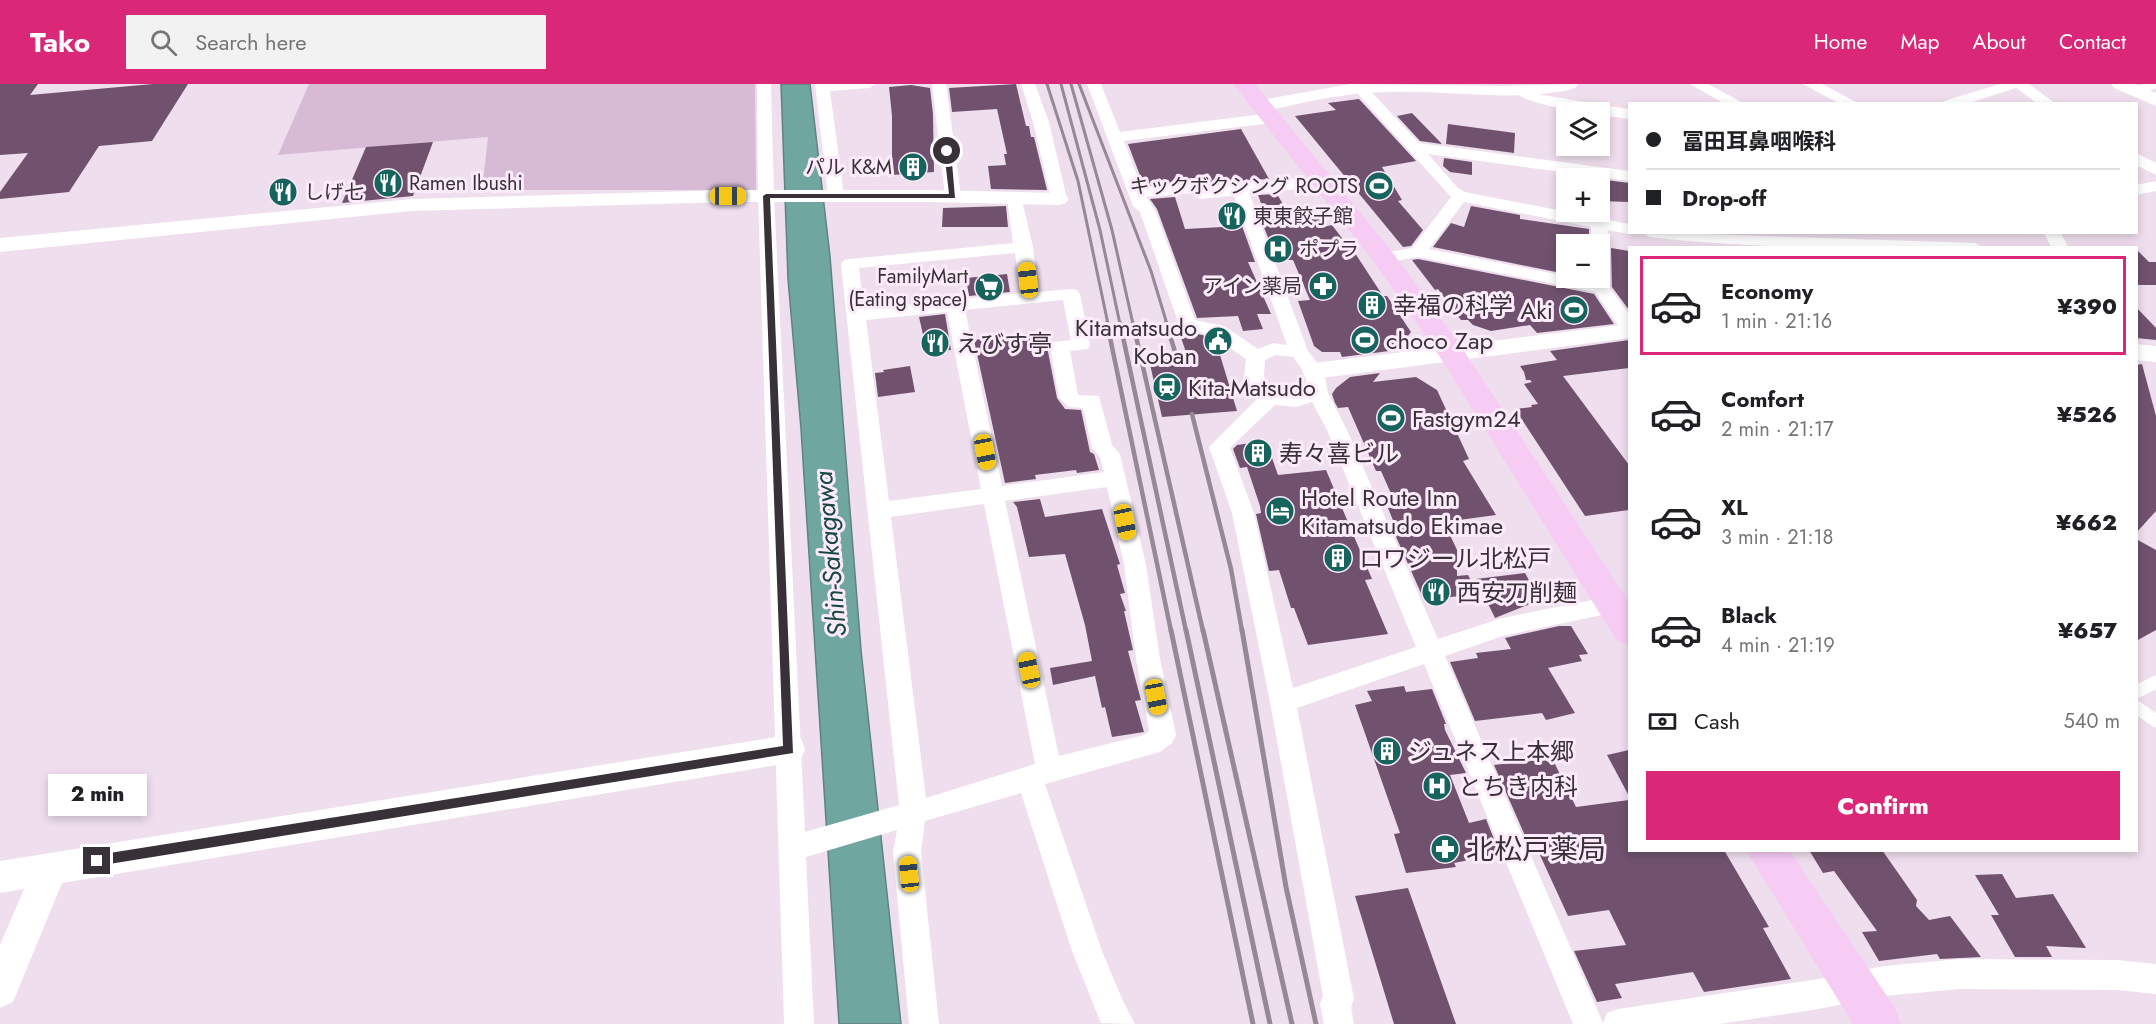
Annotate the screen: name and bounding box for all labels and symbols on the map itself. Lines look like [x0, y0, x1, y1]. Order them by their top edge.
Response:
route start [933, 137, 960, 164]
building icon: パル K&M [897, 151, 929, 183]
place label: パル K&M [805, 153, 892, 182]
restaurant icon: Ramen Ibushi [372, 167, 404, 199]
place label: Ramen Ibushi [409, 169, 523, 198]
sports icon: キックボクシング ROOTS [1363, 170, 1395, 202]
place label: キックボクシング ROOTS [1130, 172, 1358, 201]
restaurant icon: しげ七 [267, 176, 299, 208]
place label: しげ七 [304, 178, 364, 207]
car [710, 187, 746, 205]
restaurant icon: 東東餃子館 [1216, 200, 1248, 232]
place label: 東東餃子館 [1253, 202, 1353, 231]
hospital icon: ポプラ [1262, 233, 1294, 265]
place label: ポプラ [1299, 235, 1359, 264]
car [1017, 261, 1039, 299]
place label: FamilyMart (Eating space) [848, 262, 968, 314]
pharmacy icon: アイン薬局 [1307, 270, 1339, 302]
supermarket icon: FamilyMart (Eating space) [973, 271, 1005, 303]
place label: アイン薬局 [1203, 272, 1302, 301]
place label: 幸福の科学 [1393, 288, 1513, 323]
building icon: 幸福の科学 [1356, 289, 1388, 321]
place label: Aki [1520, 293, 1553, 328]
sports icon: Aki [1558, 294, 1590, 326]
place label: Kitamatsudo Koban [1075, 310, 1197, 373]
place label: choco Zap [1386, 323, 1493, 358]
sports icon: choco Zap [1349, 324, 1381, 356]
public building icon: Kitamatsudo Koban [1202, 325, 1234, 357]
place label: えびす亭 [956, 326, 1052, 361]
restaurant icon: えびす亭 [919, 327, 951, 359]
place label: Kita-Matsudo [1188, 370, 1316, 405]
station icon: Kita-Matsudo [1151, 371, 1183, 403]
place label: Fastgym24 [1412, 401, 1521, 436]
sports icon: Fastgym24 [1375, 402, 1407, 434]
car [973, 433, 997, 471]
place label: 寿々喜ビル [1279, 436, 1399, 471]
building icon: 寿々喜ビル [1242, 437, 1274, 469]
water label: Shin-Sakagawa [804, 469, 856, 638]
place label: Hotel Route Inn Kitamatsudo Ekimae [1301, 480, 1503, 543]
hotel icon: Hotel Route Inn Kitamatsudo Ekimae [1264, 495, 1296, 527]
car [1112, 503, 1138, 541]
place label: ロワジール北松戸 [1359, 541, 1551, 576]
building icon: ロワジール北松戸 [1322, 542, 1354, 574]
place label: 西安刀削麺 [1457, 575, 1577, 610]
restaurant icon: 西安刀削麺 [1420, 576, 1452, 608]
car [1016, 651, 1042, 689]
car [1144, 678, 1168, 716]
place label: ジュネス上本郷 [1408, 734, 1574, 769]
building icon: ジュネス上本郷 [1371, 735, 1403, 767]
place label: とちき内科 [1458, 769, 1578, 804]
hospital icon: とちき内科 [1421, 770, 1453, 802]
callout: 2 min [48, 774, 146, 816]
place label: 北松戸薬局 [1466, 829, 1606, 870]
pharmacy icon: 北松戸薬局 [1429, 833, 1461, 865]
route end [83, 847, 110, 874]
car [898, 855, 920, 893]

